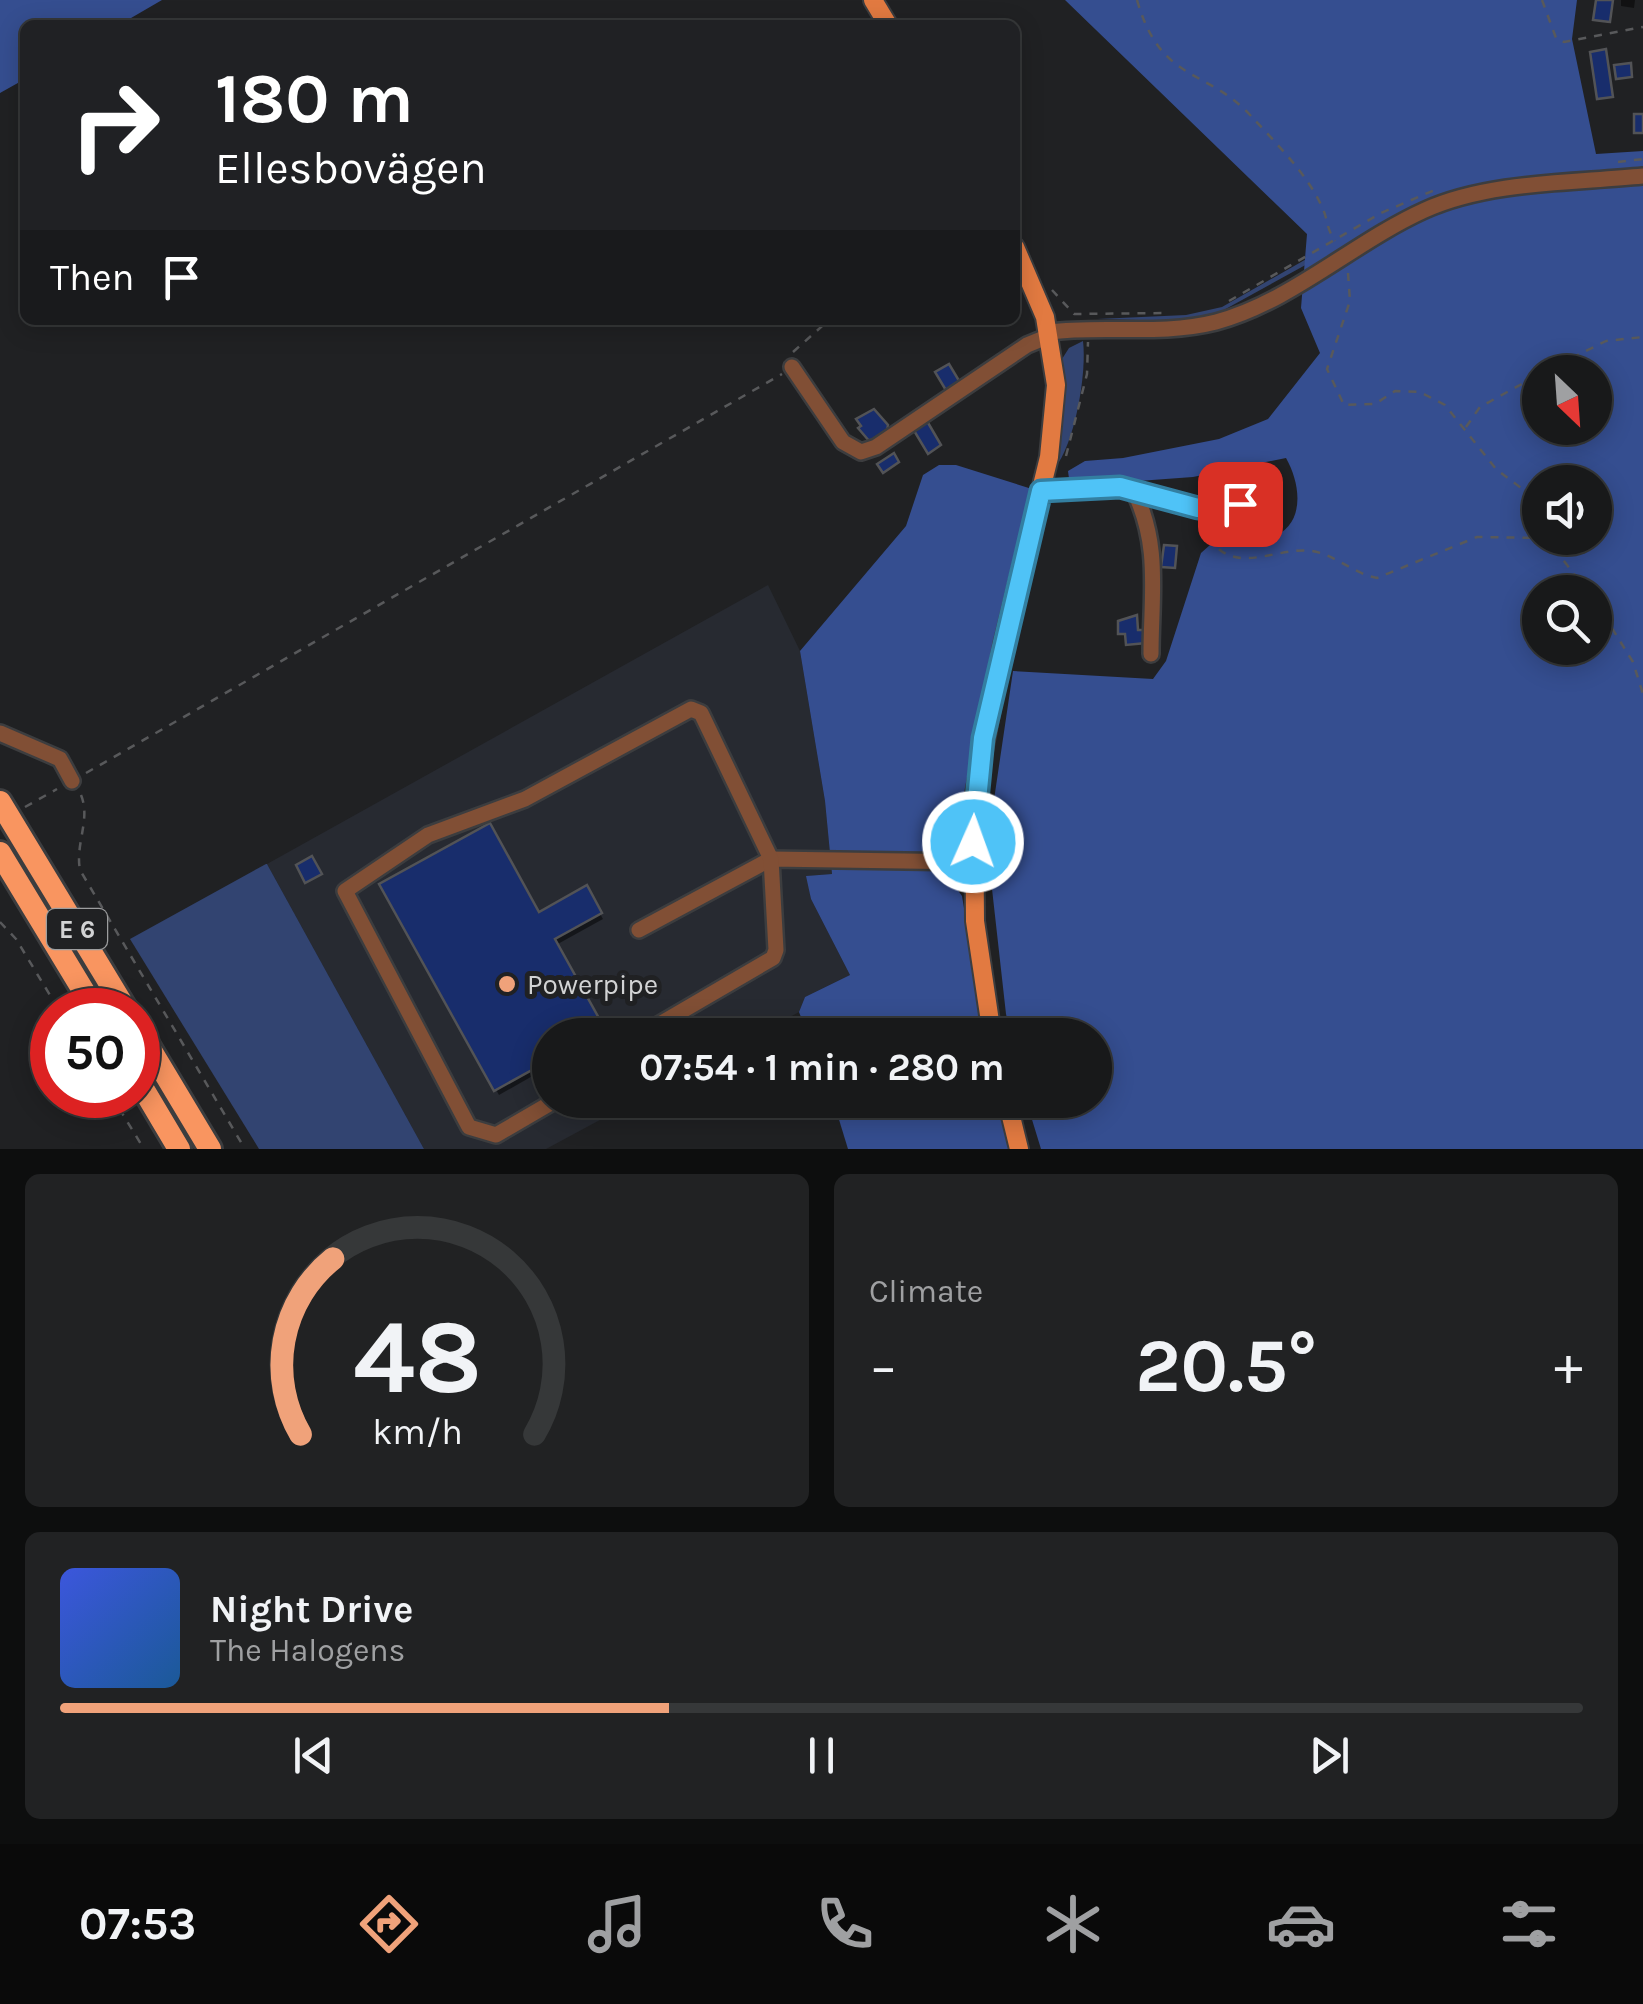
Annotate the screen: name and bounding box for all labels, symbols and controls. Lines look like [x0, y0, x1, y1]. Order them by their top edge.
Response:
text: 180 m [215, 58, 414, 140]
icon: right [50, 60, 180, 190]
text: Ellesbovägen [215, 142, 487, 194]
icon: arrive [154, 250, 209, 305]
text: Then [50, 255, 134, 300]
north arrow [1522, 355, 1612, 445]
map controls [1522, 355, 1612, 665]
pin [1198, 462, 1283, 547]
button: sound [1522, 465, 1612, 555]
icon: arrive [1213, 477, 1268, 532]
button: search [1522, 575, 1612, 665]
position arrow [921, 790, 1025, 894]
road number: E 6 [47, 909, 107, 949]
place label: Powerpipe [527, 968, 658, 1001]
marker: Powerpipe [496, 973, 518, 995]
speed limit sign: 50 [30, 988, 160, 1118]
text: 07:54 · 1 min · 280 m [639, 1045, 1005, 1090]
text: Climate [869, 1273, 983, 1310]
text: 48 [352, 1297, 482, 1418]
text: 20.5° [1135, 1322, 1317, 1410]
text: − [869, 1334, 898, 1398]
text: + [1554, 1334, 1583, 1398]
text: km/h [372, 1411, 462, 1453]
text: Night Drive [210, 1587, 413, 1632]
text: The Halogens [210, 1632, 405, 1669]
icon: previous [286, 1728, 341, 1783]
icon: pause [794, 1728, 849, 1783]
icon: next [1302, 1728, 1357, 1783]
icon: directions [354, 1889, 424, 1959]
icon: music [582, 1889, 652, 1959]
icon: phone [810, 1889, 880, 1959]
icon: climate [1038, 1889, 1108, 1959]
icon: car [1266, 1889, 1336, 1959]
icon: filters [1494, 1889, 1564, 1959]
text: 07:53 [79, 1898, 196, 1950]

